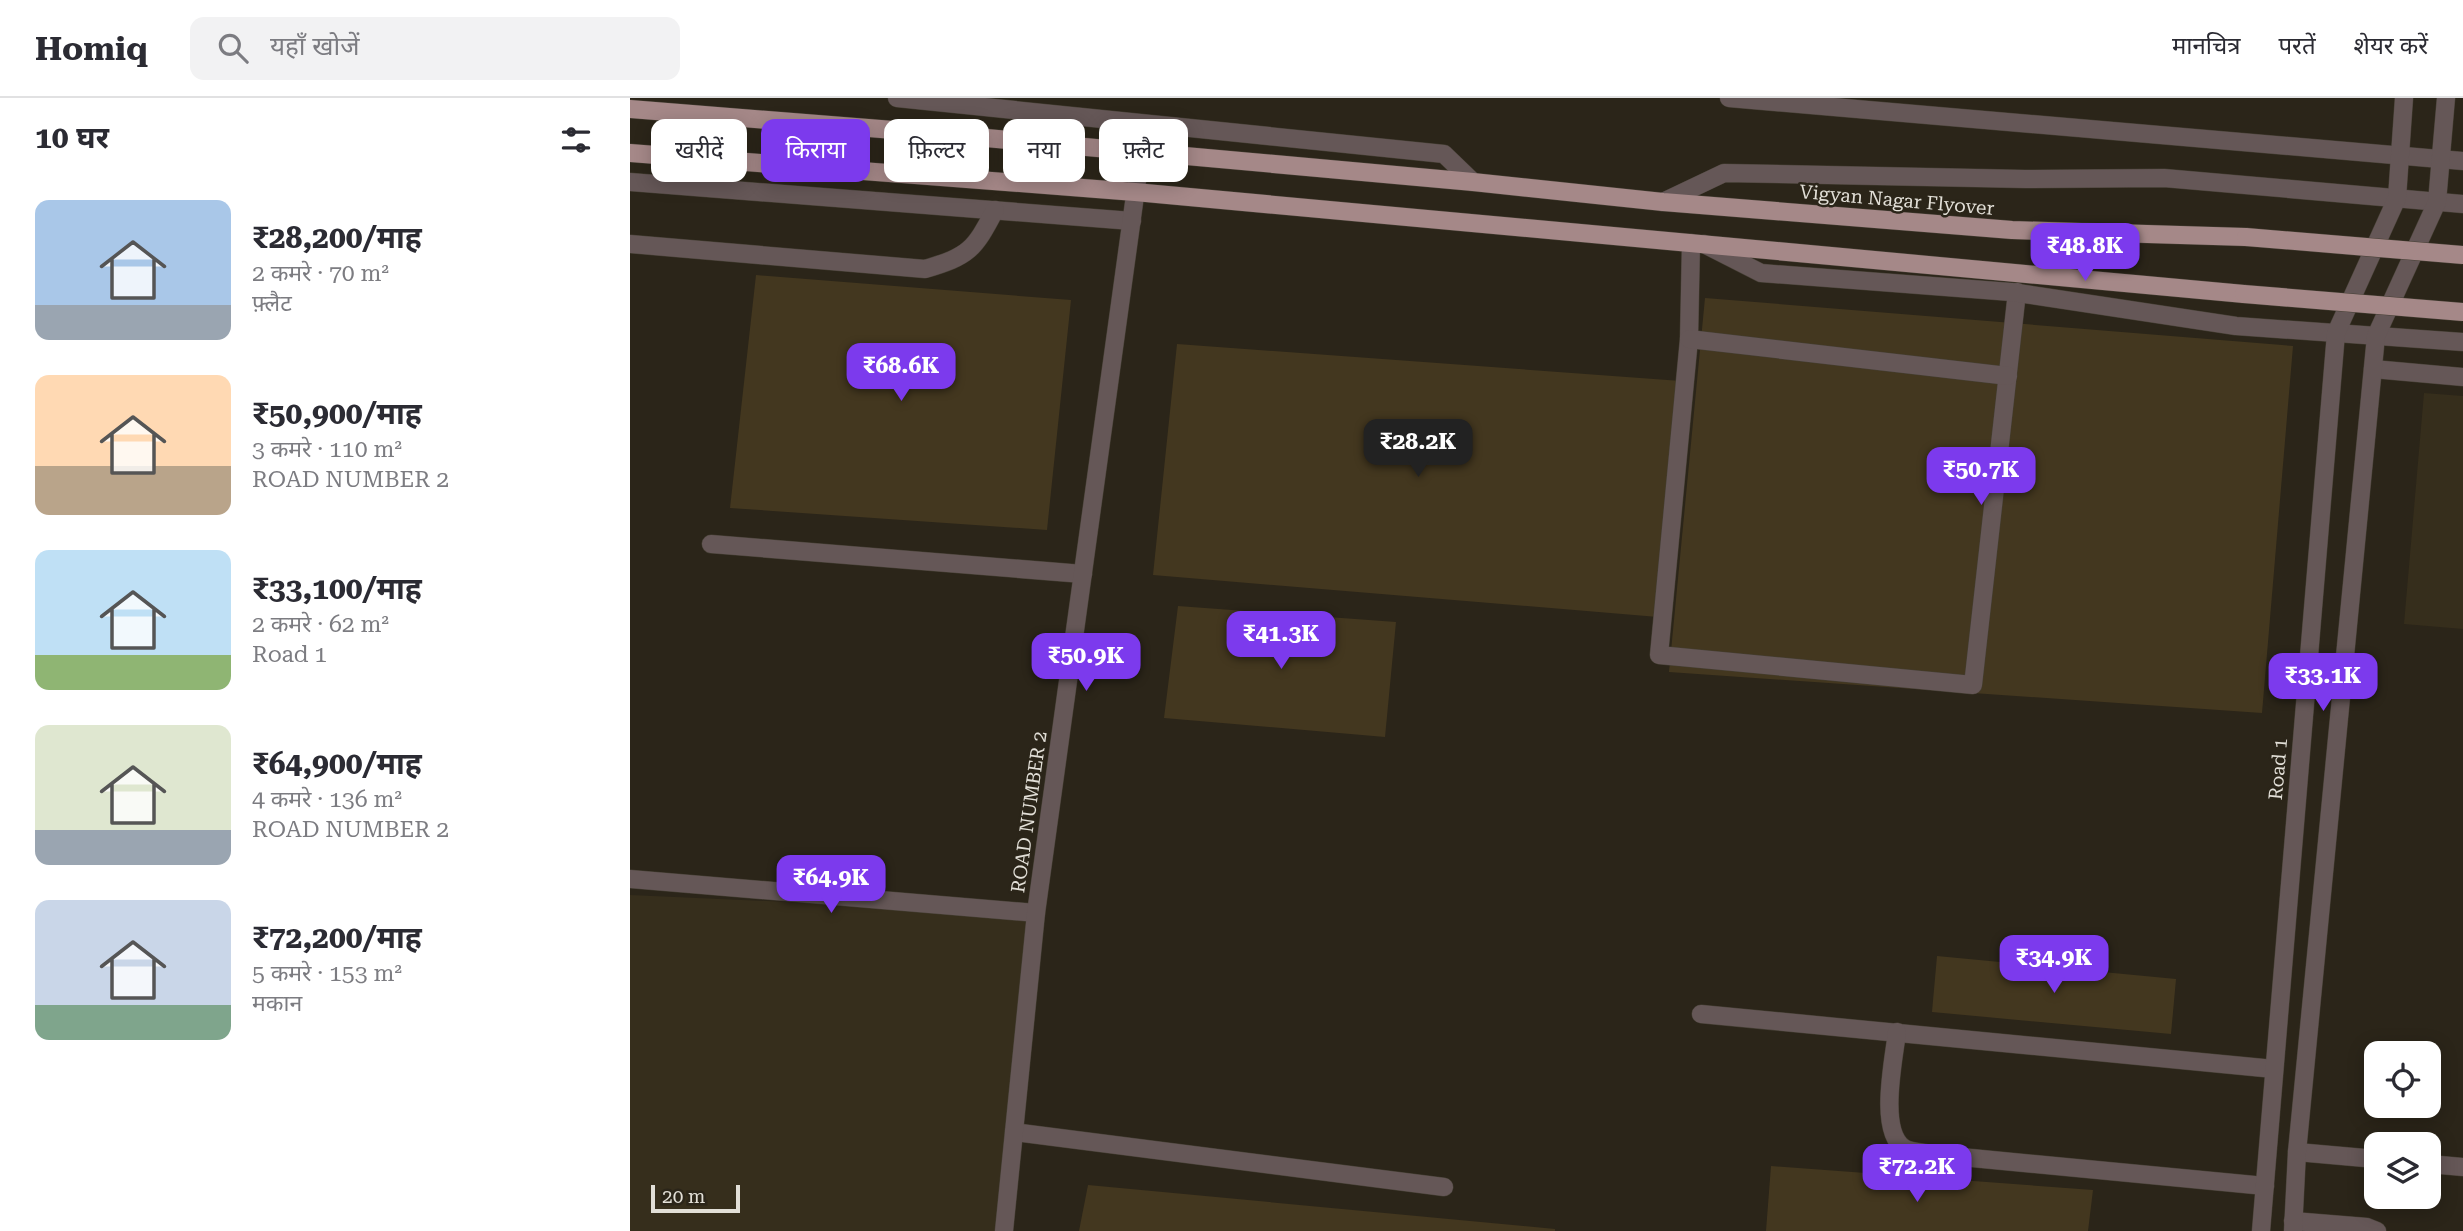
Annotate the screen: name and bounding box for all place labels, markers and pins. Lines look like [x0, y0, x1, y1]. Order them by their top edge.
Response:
pin: ₹48.8K [2028, 223, 2142, 283]
pin: ₹68.6K [844, 344, 958, 403]
pin: ₹28.2K [1361, 420, 1475, 479]
pin: ₹50.7K [1924, 448, 2038, 507]
pin: ₹41.3K [1224, 612, 1338, 671]
pin: ₹50.9K [1029, 634, 1143, 693]
pin: ₹33.1K [2266, 654, 2380, 713]
pin: ₹64.9K [774, 856, 888, 915]
pin: ₹34.9K [1997, 936, 2111, 995]
pin: ₹72.2K [1860, 1144, 1974, 1204]

